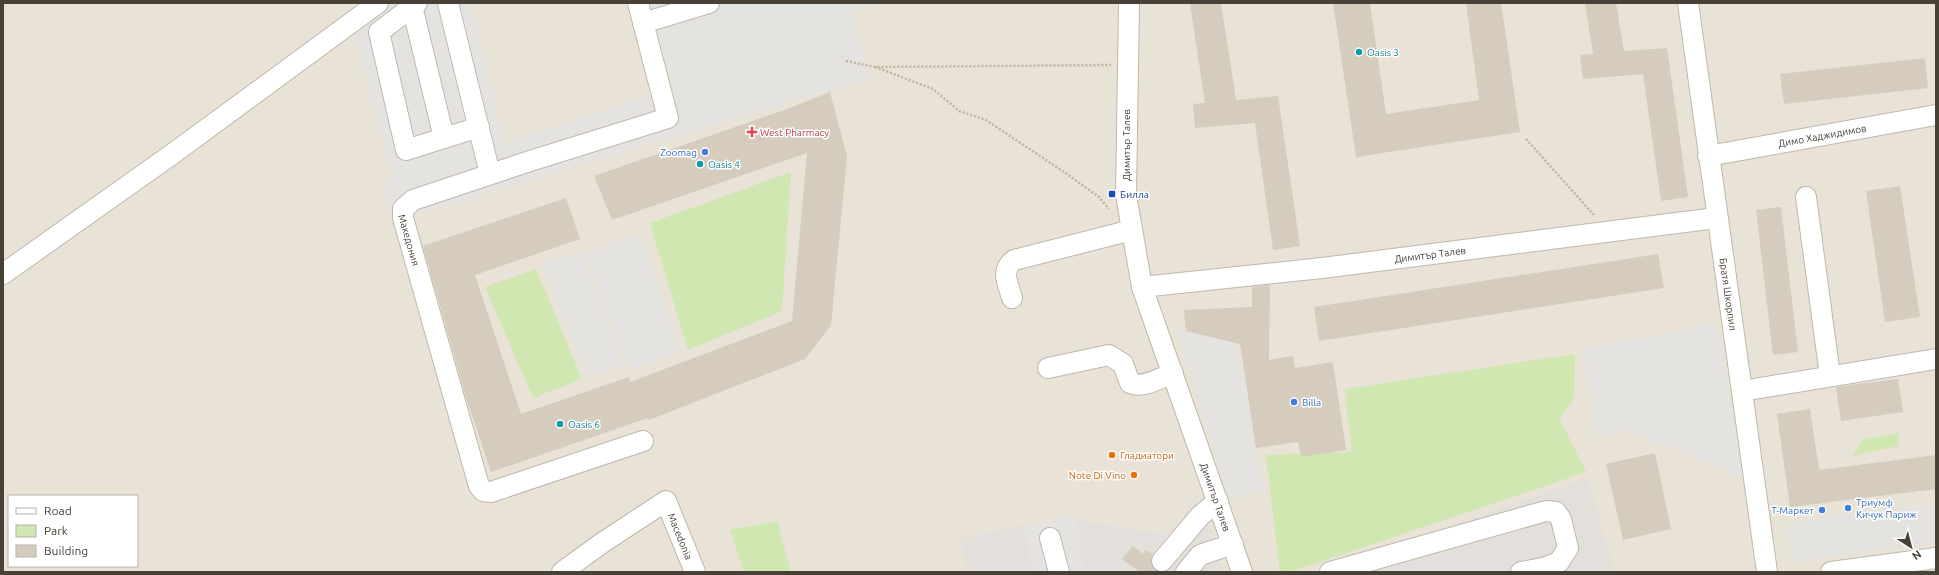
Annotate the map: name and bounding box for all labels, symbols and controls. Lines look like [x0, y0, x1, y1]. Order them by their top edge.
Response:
marker: Oasis 3 [1354, 47, 1364, 57]
place label: Oasis 3 [1367, 47, 1399, 58]
street label: Димитър Талев [1121, 109, 1132, 181]
street label: Димо Хаджидимов [1777, 122, 1867, 149]
marker: West Pharmacy [747, 127, 757, 137]
place label: West Pharmacy [760, 127, 829, 138]
place label: Zoomag [660, 147, 697, 158]
marker: Zoomag [700, 147, 710, 157]
marker: Oasis 4 [695, 159, 705, 169]
place label: Oasis 4 [708, 159, 740, 170]
marker: Билла [1107, 189, 1117, 199]
place label: Билла [1120, 189, 1149, 200]
street label: Македония [397, 213, 422, 267]
street label: Димитър Талев [1394, 244, 1467, 264]
street label: Братя Шкорпил [1718, 257, 1739, 331]
marker: Billa [1289, 397, 1299, 407]
place label: Billa [1302, 397, 1321, 408]
marker: Oasis 6 [555, 419, 565, 429]
place label: Oasis 6 [568, 419, 600, 430]
marker: Гладиатори [1107, 450, 1117, 460]
place label: Гладиатори [1120, 450, 1174, 461]
street label: Димитър Талев [1199, 461, 1233, 533]
place label: Note Di Vino [1069, 470, 1126, 481]
marker: Note Di Vino [1129, 470, 1139, 480]
legend [8, 495, 138, 567]
place label: Триумф Кичук Париж [1856, 497, 1917, 520]
marker: Триумф Кичук Париж [1843, 503, 1853, 513]
text: Road [44, 504, 72, 517]
place label: Т-Маркет [1771, 505, 1815, 516]
marker: Т-Маркет [1817, 505, 1827, 515]
street label: Macedonia [666, 511, 695, 561]
text: Park [44, 524, 68, 537]
north arrow [1891, 527, 1931, 567]
text: Building [44, 544, 88, 557]
text: N [1910, 548, 1924, 562]

